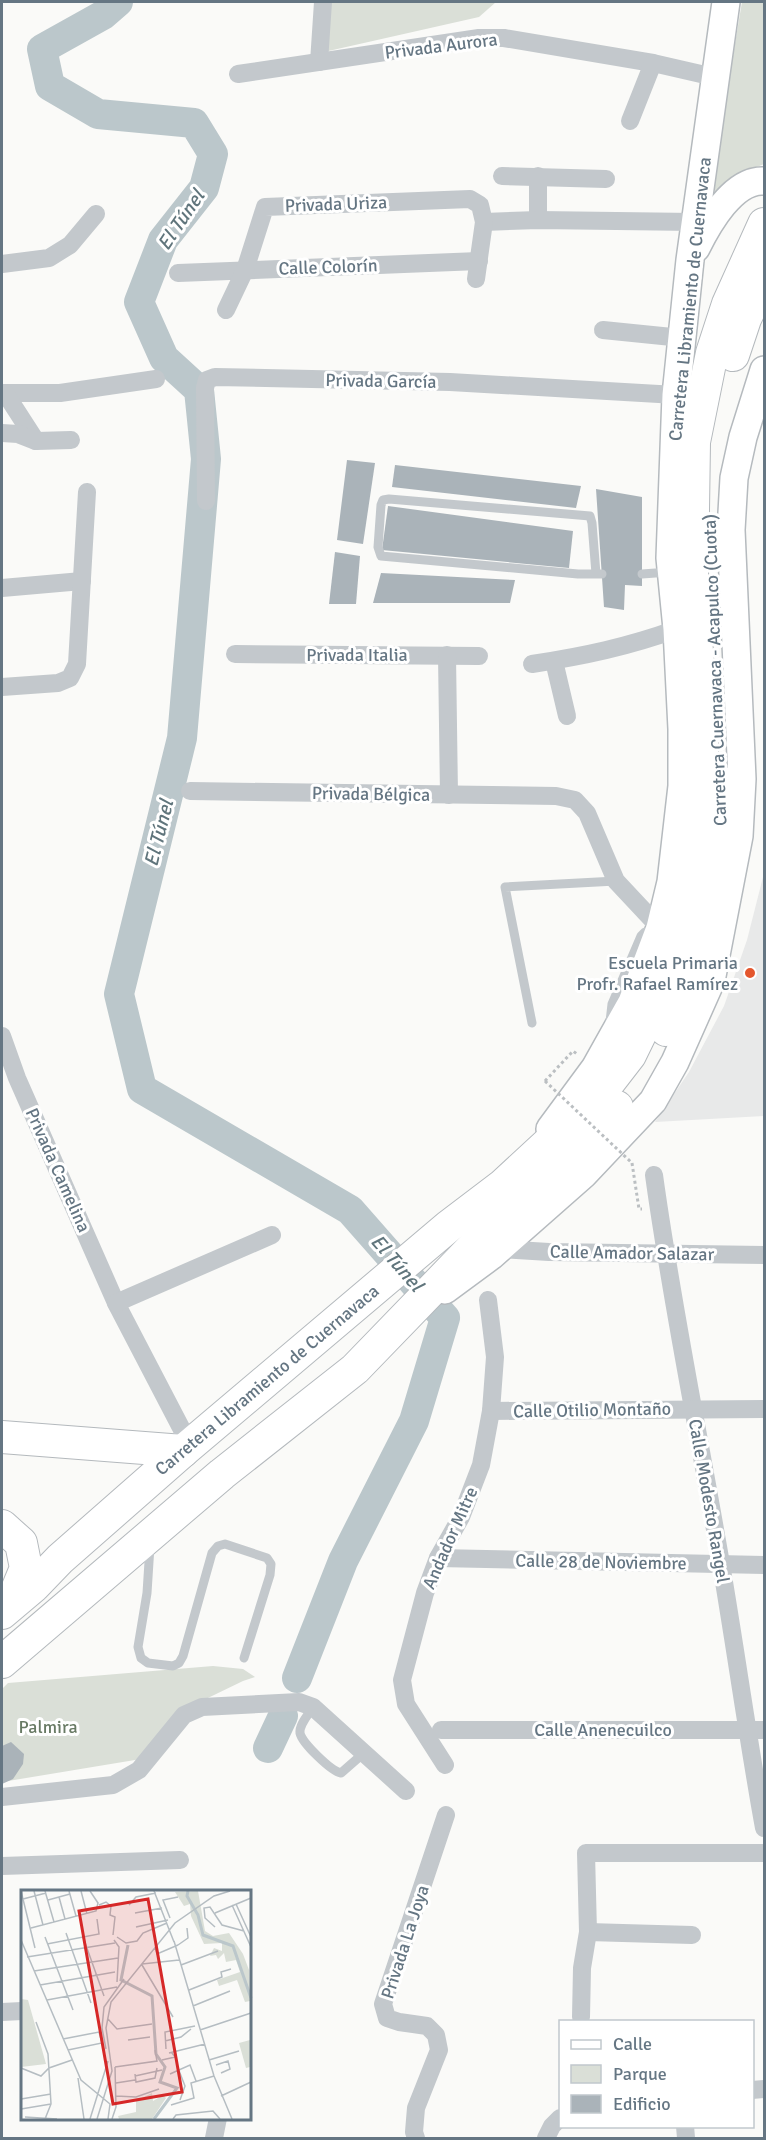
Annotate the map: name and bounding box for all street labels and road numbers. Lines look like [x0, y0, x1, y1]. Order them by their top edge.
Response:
street label: Privada Aurora [383, 28, 499, 64]
street label: Carretera Libramiento de Cuernavaca [664, 156, 716, 442]
street label: Privada Uriza [284, 191, 388, 217]
street label: Calle Colorín [278, 254, 378, 280]
street label: Privada García [325, 369, 437, 393]
street label: Carretera Cuernavaca - Acapulco (Cuota) [699, 514, 731, 826]
street label: Privada Italia [306, 644, 408, 666]
street label: Privada Bélgica [312, 782, 430, 806]
street label: Privada Camelina [21, 1104, 95, 1236]
street label: Calle Amador Salazar [550, 1241, 715, 1265]
street label: Carretera Libramiento de Cuernavaca [151, 1280, 383, 1480]
street label: Calle Otilio Montaño [513, 1398, 671, 1422]
street label: Calle Modesto Rangel [684, 1417, 734, 1585]
street label: Andador Mitre [418, 1483, 482, 1593]
street label: Calle 28 de Noviembre [515, 1550, 687, 1574]
street label: Calle Anenecuilco [534, 1719, 672, 1741]
street label: Privada La Joya [376, 1882, 434, 2002]

